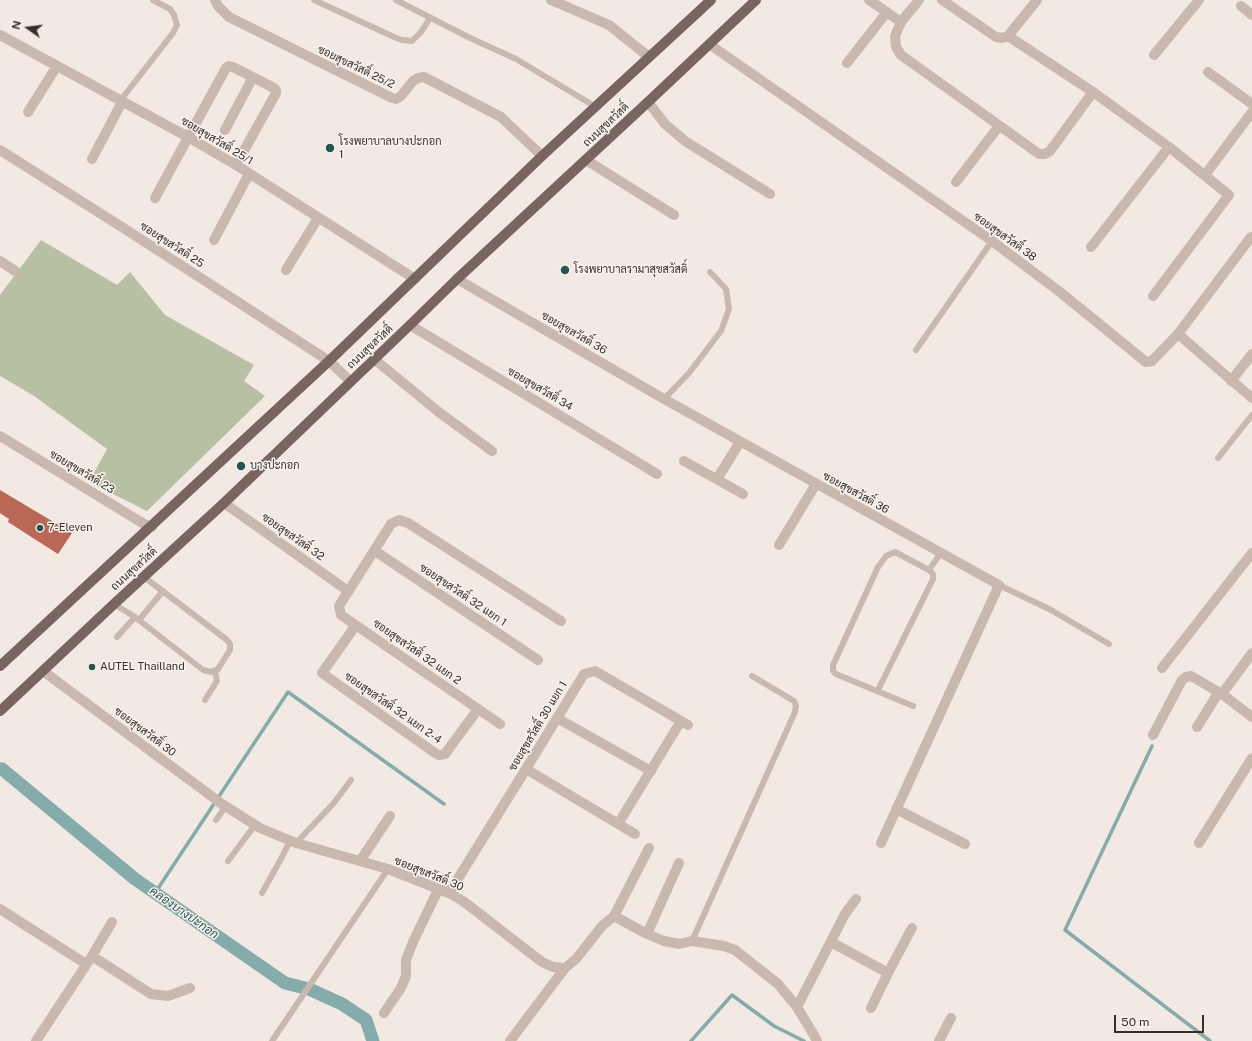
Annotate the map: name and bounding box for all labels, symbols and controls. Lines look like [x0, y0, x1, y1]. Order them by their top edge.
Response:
north arrow [8, 8, 48, 48]
text: N [9, 19, 23, 31]
street label: ซอยสุขสวัสดิ์ 25/2 [315, 43, 397, 91]
street label: ถนนสุขสวัสดิ์ [580, 100, 632, 150]
street label: ซอยสุขสวัสดิ์ 25/1 [178, 114, 256, 168]
place label: โรงพยาบาลบางปะกอก 1 [339, 135, 441, 161]
marker: โรงพยาบาลบางปะกอก 1 [324, 142, 336, 154]
street label: ซอยสุขสวัสดิ์ 38 [971, 210, 1039, 264]
street label: ซอยสุขสวัสดิ์ 25 [138, 219, 206, 271]
place label: โรงพยาบาลรามาสุขสวัสดิ์ [574, 263, 687, 277]
marker: โรงพยาบาลรามาสุขสวัสดิ์ [559, 264, 571, 276]
street label: ซอยสุขสวัสดิ์ 36 [539, 309, 609, 357]
street label: ถนนสุขสวัสดิ์ [344, 322, 396, 372]
street label: ซอยสุขสวัสดิ์ 34 [505, 364, 575, 414]
street label: ซอยสุขสวัสดิ์ 23 [47, 447, 117, 497]
place label: บางปะกอก [250, 459, 300, 473]
marker: บางปะกอก [235, 460, 247, 472]
street label: ซอยสุขสวัสดิ์ 36 [821, 469, 891, 517]
street label: ซอยสุขสวัสดิ์ 32 [259, 511, 327, 563]
place label: 7-Eleven [48, 521, 93, 535]
marker: 7-Eleven [35, 523, 45, 533]
street label: ถนนสุขสวัสดิ์ [108, 545, 160, 593]
street label: ซอยสุขสวัสดิ์ 32 แยก 1 [417, 561, 509, 629]
street label: ซอยสุขสวัสดิ์ 32 แยก 2 [370, 617, 464, 687]
place label: AUTEL Thailland [100, 660, 185, 674]
marker: AUTEL Thailland [87, 662, 97, 672]
street label: ซอยสุขสวัสดิ์ 32 แยก 2-4 [342, 669, 444, 747]
street label: ซอยสุขสวัสดิ์ 30 แยก 1 [506, 679, 570, 773]
street label: ซอยสุขสวัสดิ์ 30 [112, 705, 178, 759]
street label: ซอยสุขสวัสดิ์ 30 [392, 854, 466, 894]
water label: คลองบางปะกอก [147, 884, 221, 942]
scale bar [1116, 1007, 1206, 1033]
text: 50 m [1121, 1015, 1149, 1029]

